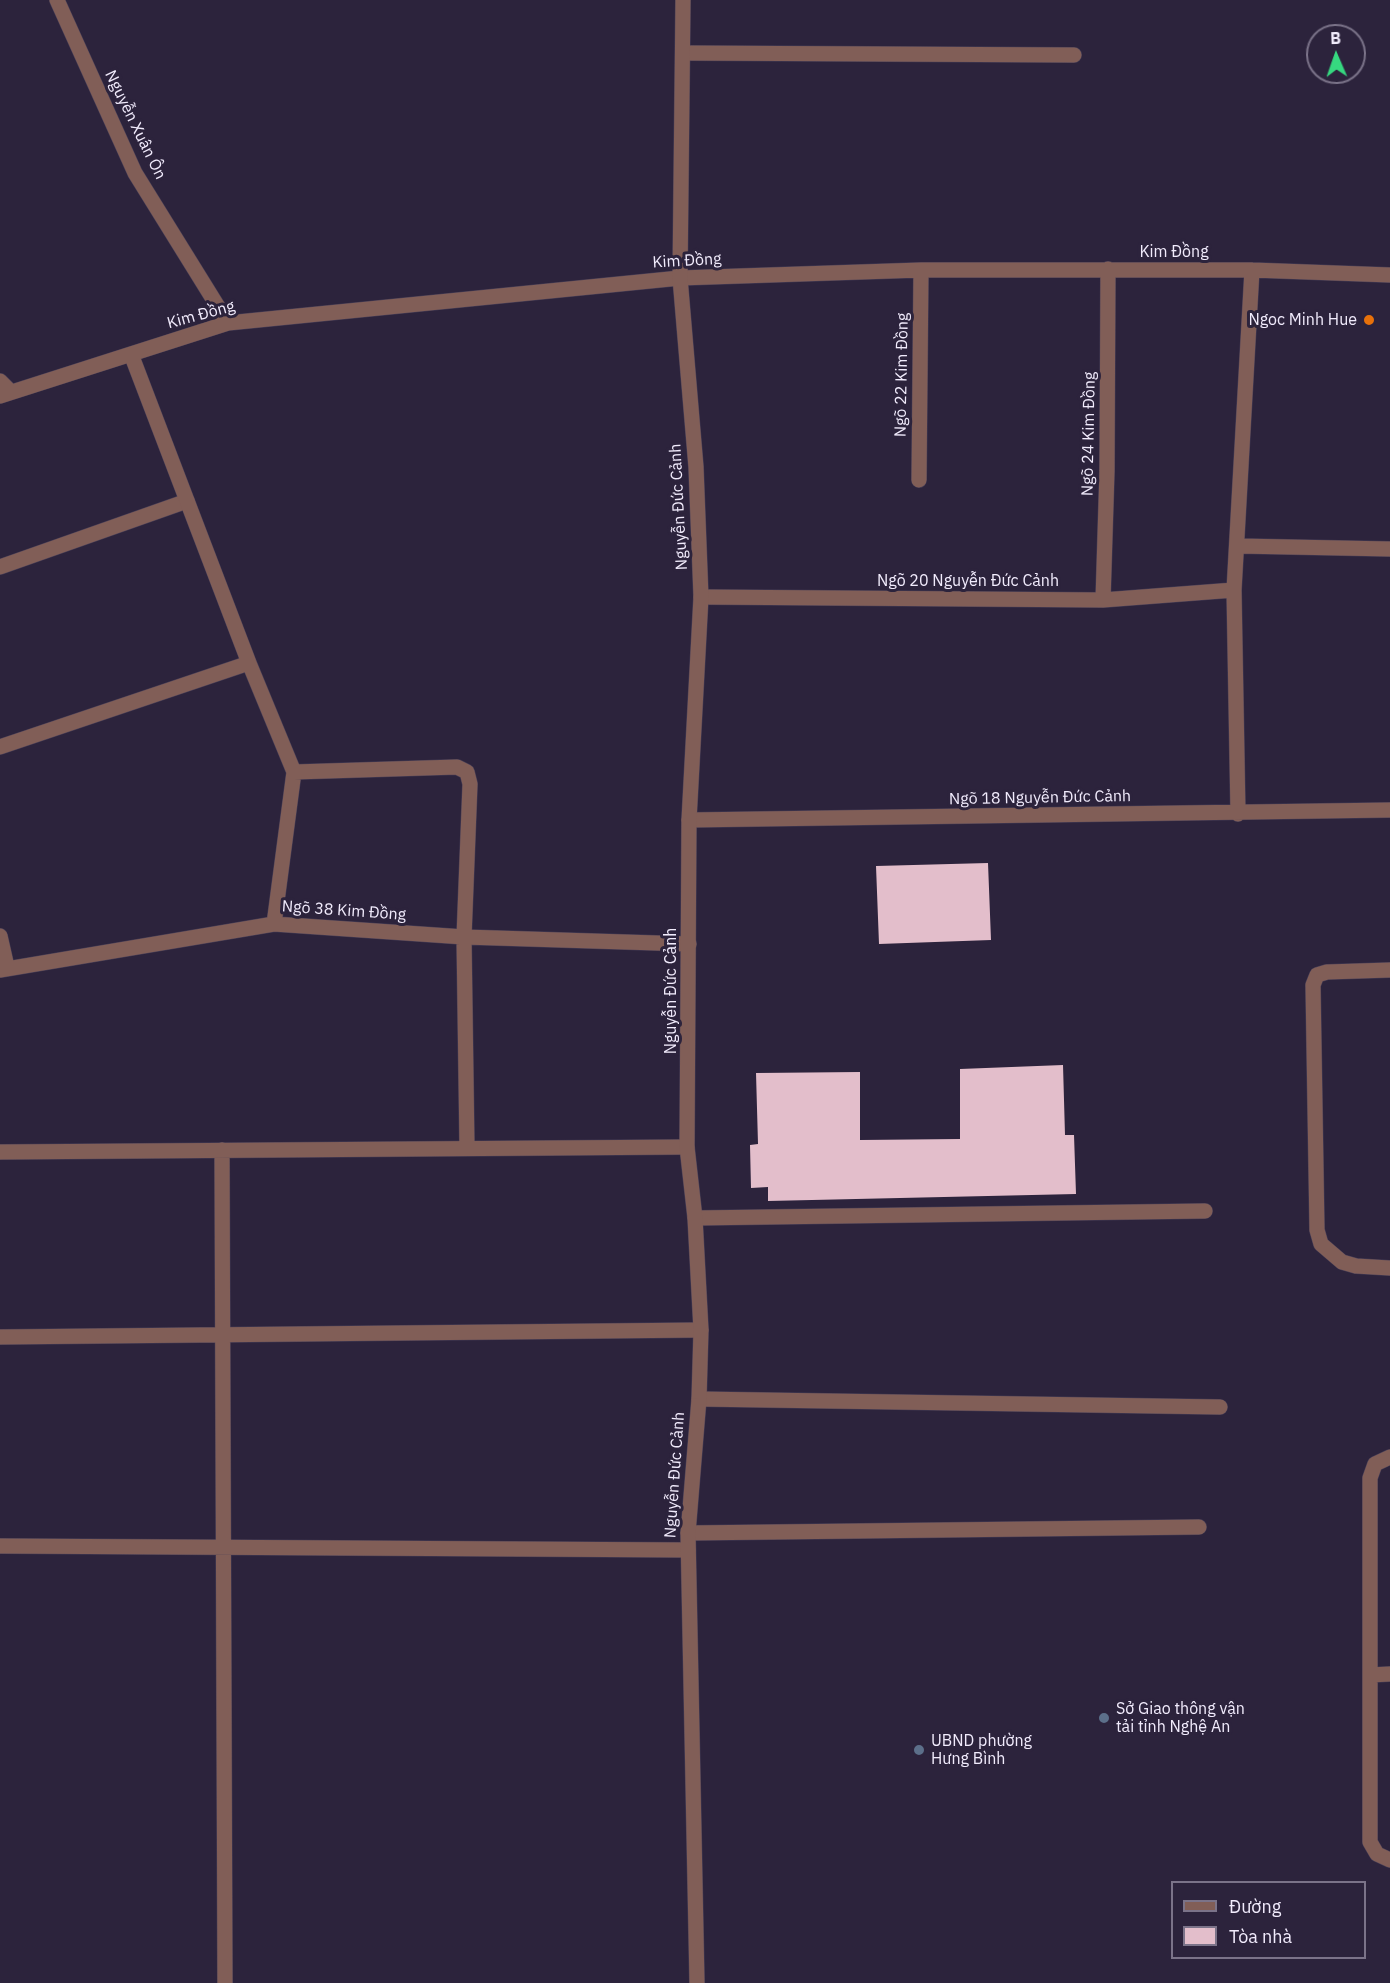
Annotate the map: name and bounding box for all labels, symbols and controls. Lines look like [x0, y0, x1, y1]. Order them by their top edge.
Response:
north arrow [1306, 24, 1366, 84]
text: B [1330, 28, 1341, 48]
street label: Nguyễn Xuân Ôn [100, 67, 170, 183]
street label: Kim Đồng [1139, 242, 1209, 262]
street label: Kim Đồng [652, 250, 722, 272]
street label: Kim Đồng [165, 297, 237, 333]
place label: Ngoc Minh Hue [1248, 310, 1357, 330]
street label: Ngõ 22 Kim Đồng [891, 313, 913, 437]
marker: Ngoc Minh Hue [1362, 313, 1376, 327]
street label: Ngõ 24 Kim Đồng [1078, 372, 1100, 496]
street label: Nguyễn Đức Cảnh [666, 443, 692, 571]
street label: Ngõ 20 Nguyễn Đức Cảnh [877, 571, 1059, 591]
street label: Ngõ 18 Nguyễn Đức Cảnh [949, 787, 1131, 809]
street label: Ngõ 38 Kim Đồng [281, 897, 407, 925]
street label: Nguyễn Đức Cảnh [661, 928, 681, 1054]
street label: Nguyễn Đức Cảnh [661, 1411, 689, 1539]
place label: Sở Giao thông vận tải tỉnh Nghệ An [1116, 1699, 1245, 1737]
marker: Sở Giao thông vận tải tỉnh Nghệ An [1097, 1711, 1111, 1725]
place label: UBND phường Hưng Bình [931, 1731, 1032, 1769]
marker: UBND phường Hưng Bình [912, 1743, 926, 1757]
legend [1171, 1881, 1366, 1959]
text: Đường [1229, 1895, 1281, 1918]
text: Tòa nhà [1229, 1925, 1292, 1948]

